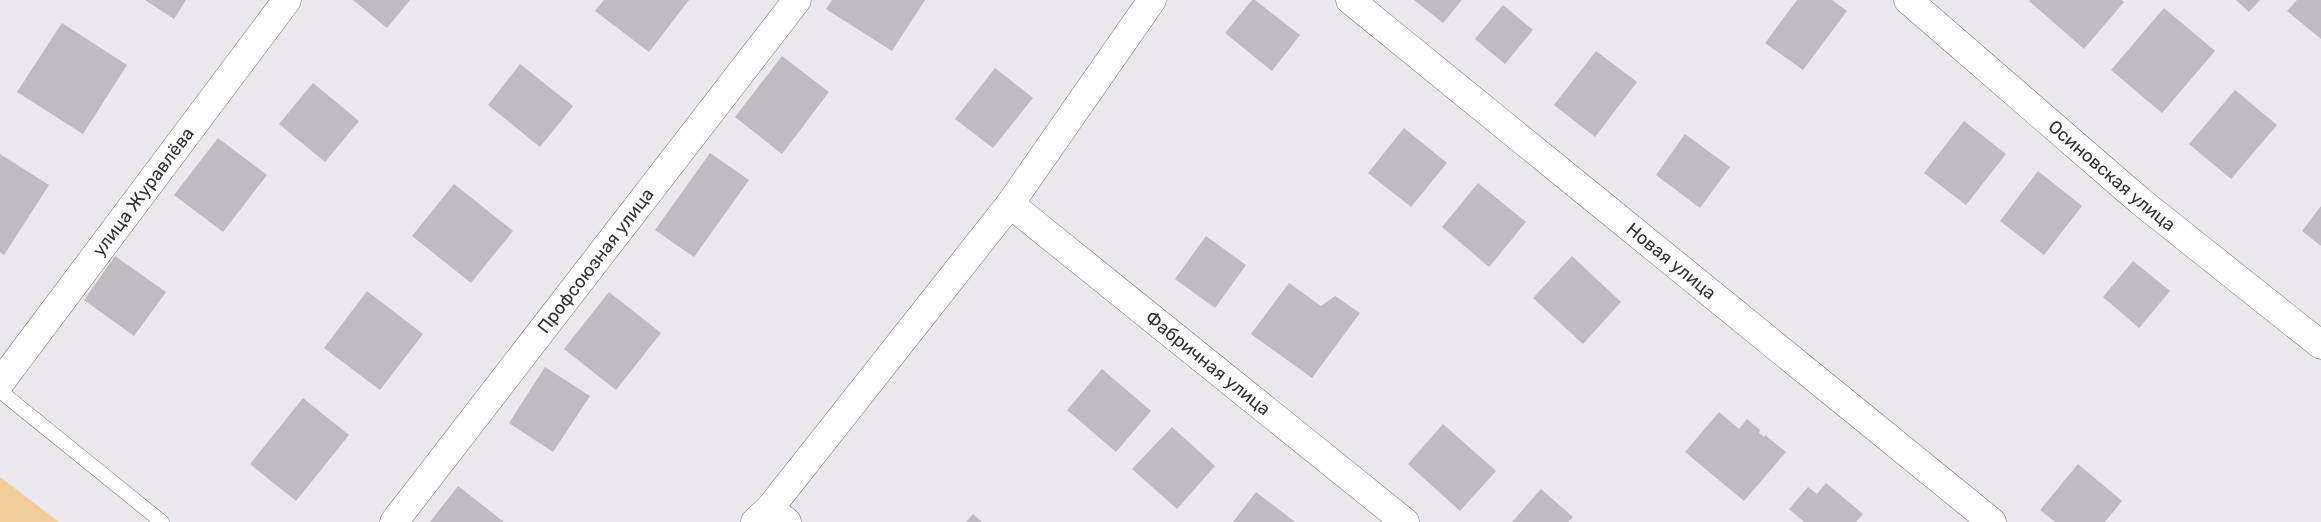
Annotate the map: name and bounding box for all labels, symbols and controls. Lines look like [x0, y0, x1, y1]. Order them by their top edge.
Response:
street label: Осиновская улица [2044, 115, 2180, 236]
street label: улица Журавлёва [88, 123, 199, 260]
street label: Профсоюзная улица [533, 184, 659, 338]
street label: Новая улица [1622, 218, 1721, 304]
street label: Фабричная улица [1141, 306, 1275, 420]

